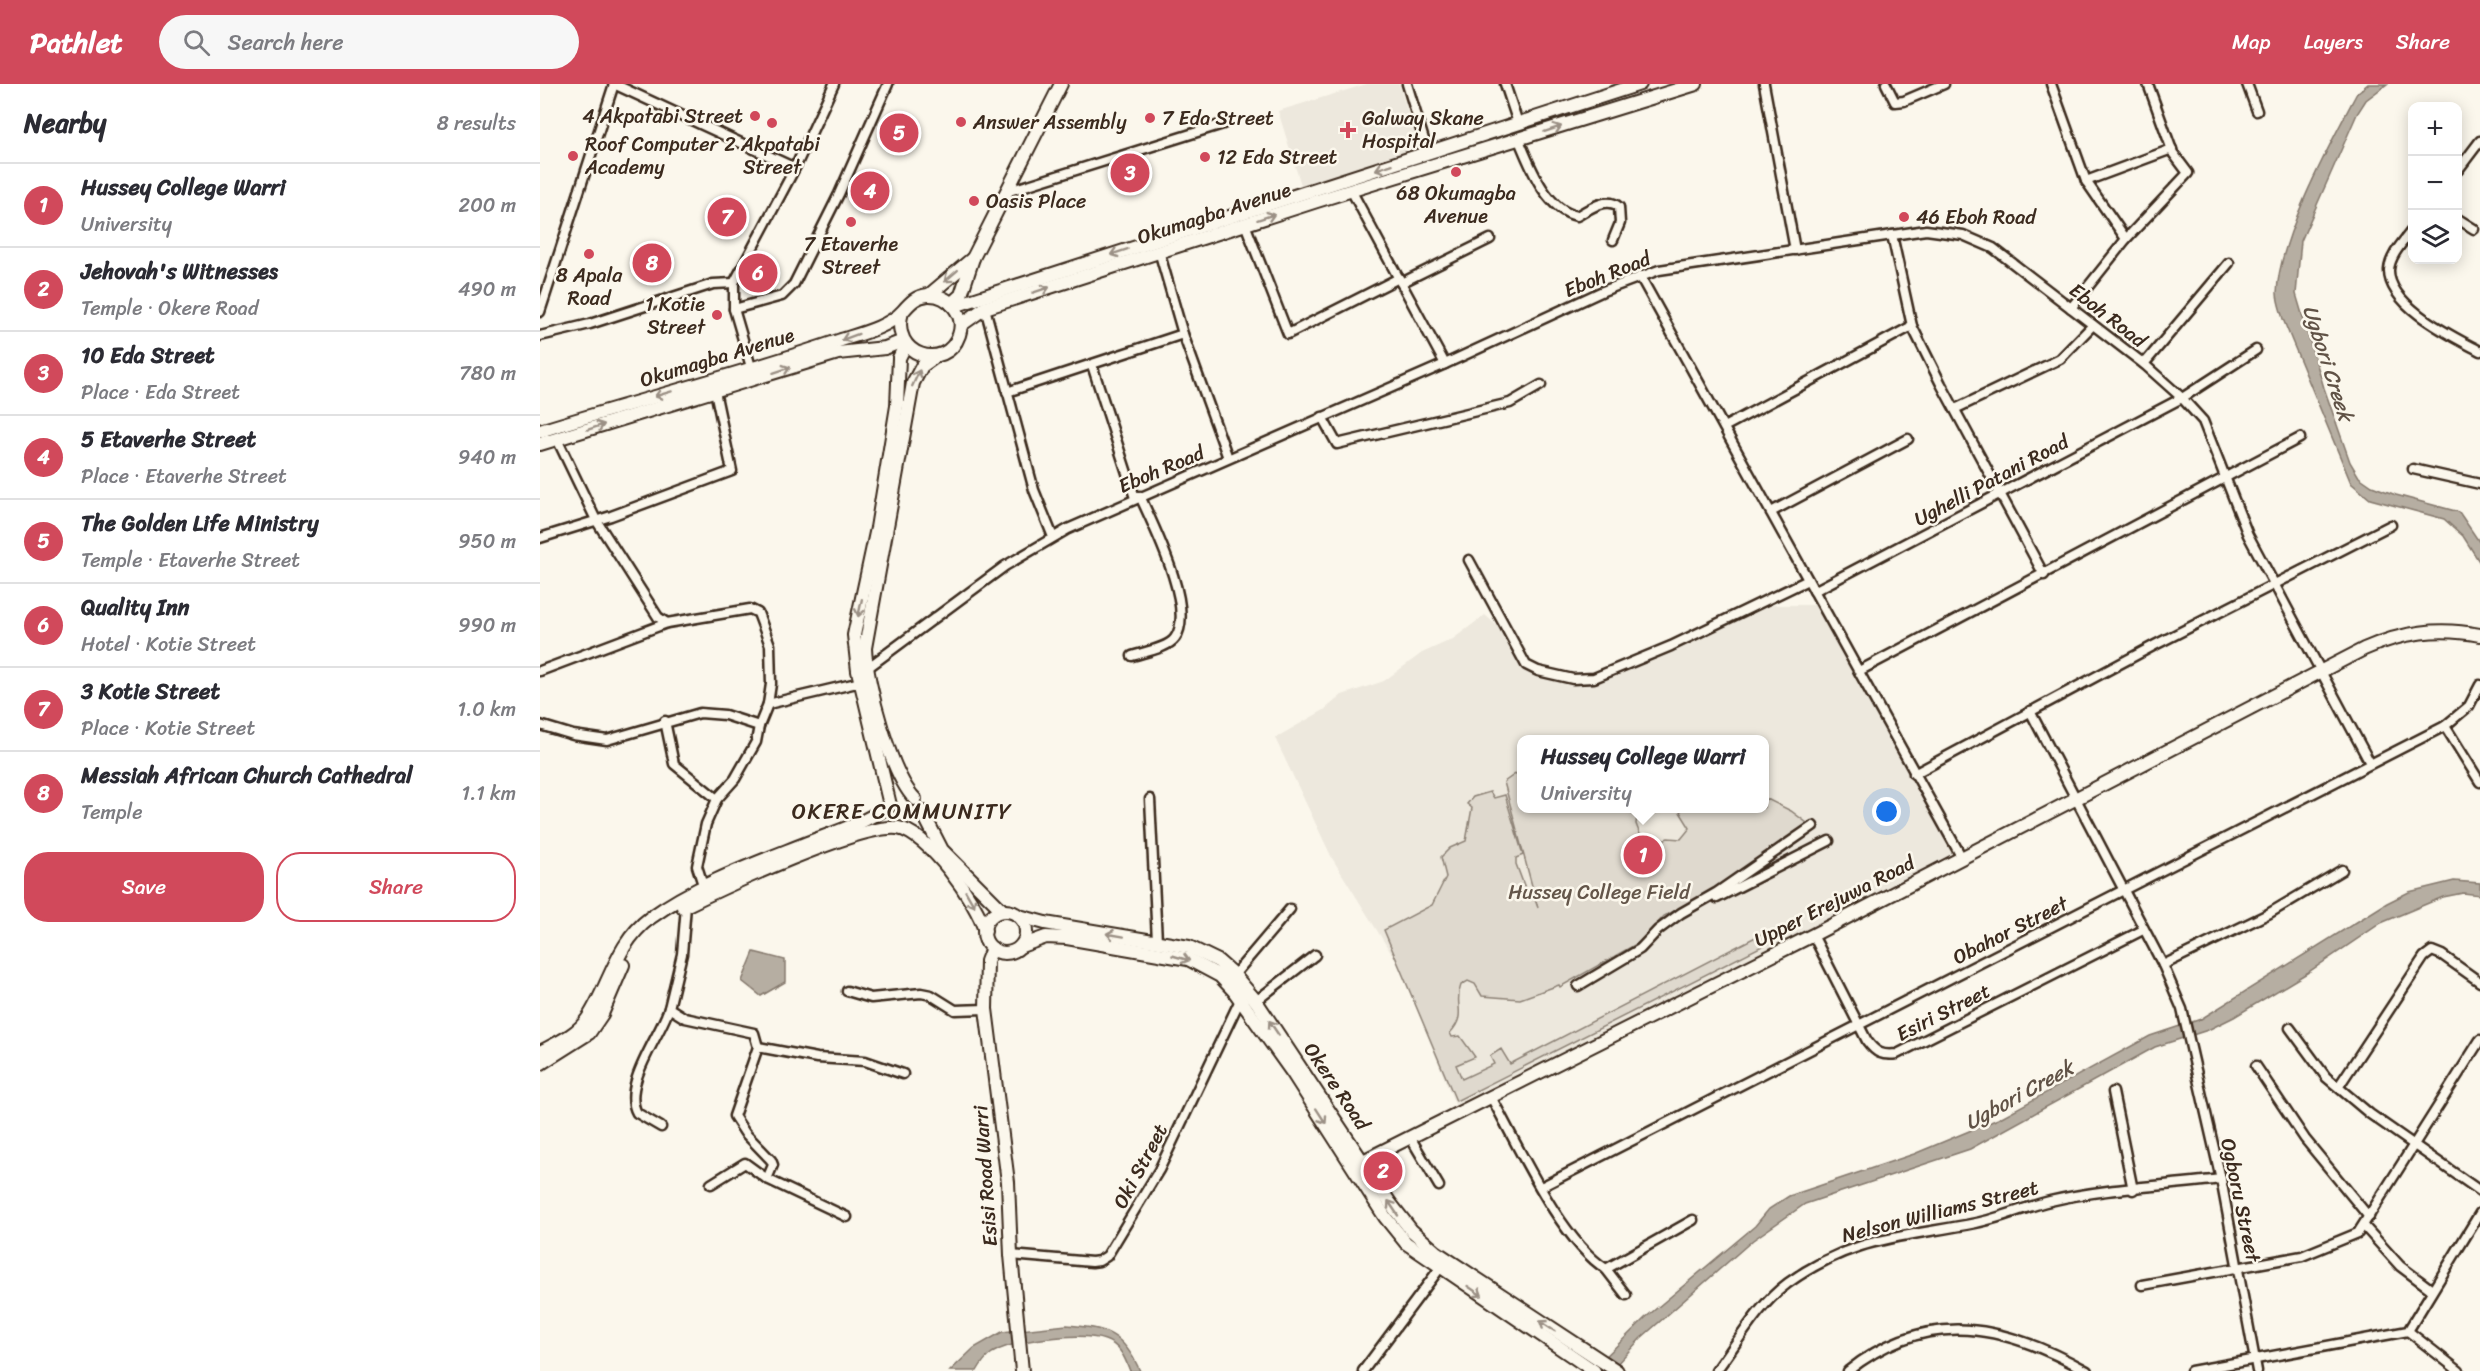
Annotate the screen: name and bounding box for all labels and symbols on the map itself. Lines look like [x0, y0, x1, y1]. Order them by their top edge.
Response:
place label: 4 Akpatabi Street [582, 99, 743, 134]
place label: 7 Eda Street [1162, 101, 1274, 136]
place label: Galway Skane Hospital [1362, 101, 1484, 159]
place label: Answer Assembly [972, 105, 1127, 140]
marker: 4 Akpatabi Street [748, 109, 762, 123]
pin: 5 [880, 110, 918, 156]
marker: 7 Eda Street [1143, 111, 1157, 125]
marker: Answer Assembly [954, 115, 968, 129]
marker: 2 Akpatabi Street [765, 116, 779, 130]
marker: Galway Skane Hospital [1339, 121, 1357, 139]
one-way arrow [1543, 123, 1562, 134]
place label: Roof Computer Academy [584, 127, 720, 185]
place label: 2 Akpatabi Street [724, 127, 820, 185]
place label: 12 Eda Street [1217, 140, 1338, 175]
marker: Roof Computer Academy [566, 149, 580, 163]
pin: 3 [1110, 150, 1150, 196]
marker: 12 Eda Street [1198, 150, 1212, 164]
one-way arrow [1375, 162, 1394, 173]
marker: 68 Okumagba Avenue [1449, 165, 1463, 179]
pin: 4 [850, 168, 890, 214]
street label: Okumagba Avenue [1133, 172, 1296, 255]
place label: 68 Okumagba Avenue [1396, 176, 1516, 234]
place label: Oasis Place [986, 184, 1086, 219]
pin: 7 [708, 194, 747, 240]
marker: Oasis Place [967, 194, 981, 208]
place label: 46 Eboh Road [1916, 200, 2037, 235]
marker: 46 Eboh Road [1897, 210, 1911, 224]
one-way arrow [1256, 211, 1275, 222]
marker: 7 Etaverhe Street [844, 215, 858, 229]
place label: 7 Etaverhe Street [804, 227, 899, 285]
pin: 8 [632, 240, 672, 285]
street label: Eboh Road [1559, 241, 1657, 308]
marker: 8 Apala Road [582, 247, 596, 261]
one-way arrow [1110, 247, 1129, 258]
pin: 6 [738, 250, 778, 296]
place label: 8 Apala Road [556, 258, 623, 316]
one-way arrow [944, 269, 959, 283]
street label: Eboh Road [2061, 274, 2155, 358]
one-way arrow [1031, 284, 1050, 295]
place label: 1 Kotie Street [645, 287, 706, 345]
water label: Ugbori Creek [2291, 300, 2365, 429]
marker: 1 Kotie Street [710, 308, 724, 322]
street label: Okumagba Avenue [636, 317, 799, 398]
one-way arrow [841, 332, 860, 343]
one-way arrow [772, 364, 791, 375]
one-way arrow [911, 369, 923, 387]
one-way arrow [654, 389, 673, 400]
one-way arrow [586, 420, 605, 431]
street label: Ughelli Patani Road [1907, 424, 2076, 536]
street label: Eboh Road [1113, 435, 1211, 503]
one-way arrow [854, 597, 865, 617]
district label: OKERE COMMUNITY [792, 792, 1013, 831]
your location [1872, 797, 1901, 826]
pin: 1 [1624, 832, 1662, 878]
street label: Upper Erejuwa Road [1748, 845, 1922, 957]
park label: Hussey College Field [1508, 875, 1691, 910]
street label: Obahor Street [1946, 886, 2075, 975]
one-way arrow [965, 890, 976, 908]
one-way arrow [1106, 929, 1126, 940]
one-way arrow [1171, 952, 1190, 964]
street label: Esiri Street [1890, 974, 1997, 1051]
one-way arrow [1268, 1020, 1280, 1037]
street label: Okere Road [1294, 1035, 1380, 1139]
water label: Ugbori Creek [1957, 1048, 2083, 1141]
street label: Esisi Road Warri [963, 1104, 1008, 1248]
one-way arrow [1315, 1107, 1327, 1124]
street label: Oki Street [1103, 1117, 1178, 1215]
street label: Ogboru Street [2210, 1135, 2271, 1266]
pin: 2 [1364, 1148, 1402, 1194]
street label: Nelson Williams Street [1838, 1170, 2042, 1253]
one-way arrow [1387, 1201, 1399, 1217]
one-way arrow [1466, 1285, 1483, 1297]
one-way arrow [1539, 1320, 1556, 1332]

